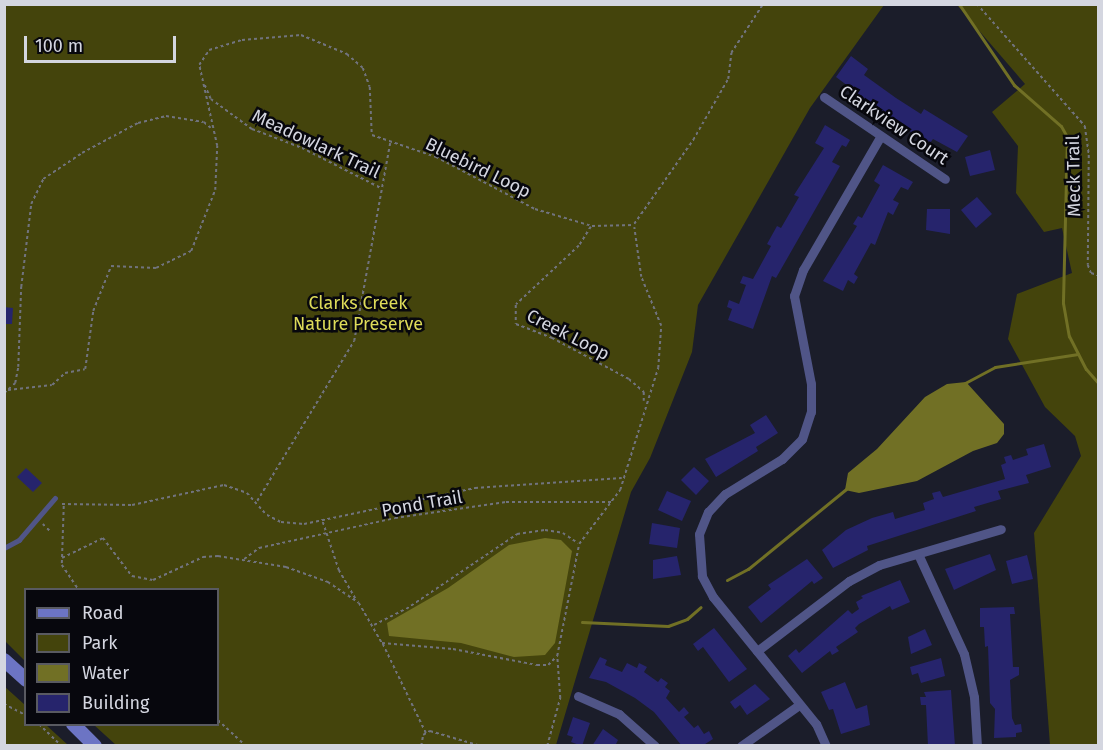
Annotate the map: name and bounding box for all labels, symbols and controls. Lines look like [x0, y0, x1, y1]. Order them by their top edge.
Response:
scale bar [27, 24, 178, 62]
text: 100 m [35, 35, 83, 57]
street label: Clarkview Court [835, 81, 953, 169]
street label: Meadowlark Trail [249, 105, 383, 183]
street label: Bluebird Loop [422, 133, 534, 203]
street label: Meck Trail [1062, 135, 1086, 217]
park label: Clarks Creek Nature Preserve [293, 293, 423, 336]
street label: Creek Loop [523, 305, 613, 365]
street label: Pond Trail [380, 486, 464, 522]
legend [24, 588, 219, 726]
text: Road [82, 602, 124, 624]
text: Park [82, 632, 117, 654]
text: Water [82, 662, 129, 684]
text: Building [82, 692, 149, 714]

